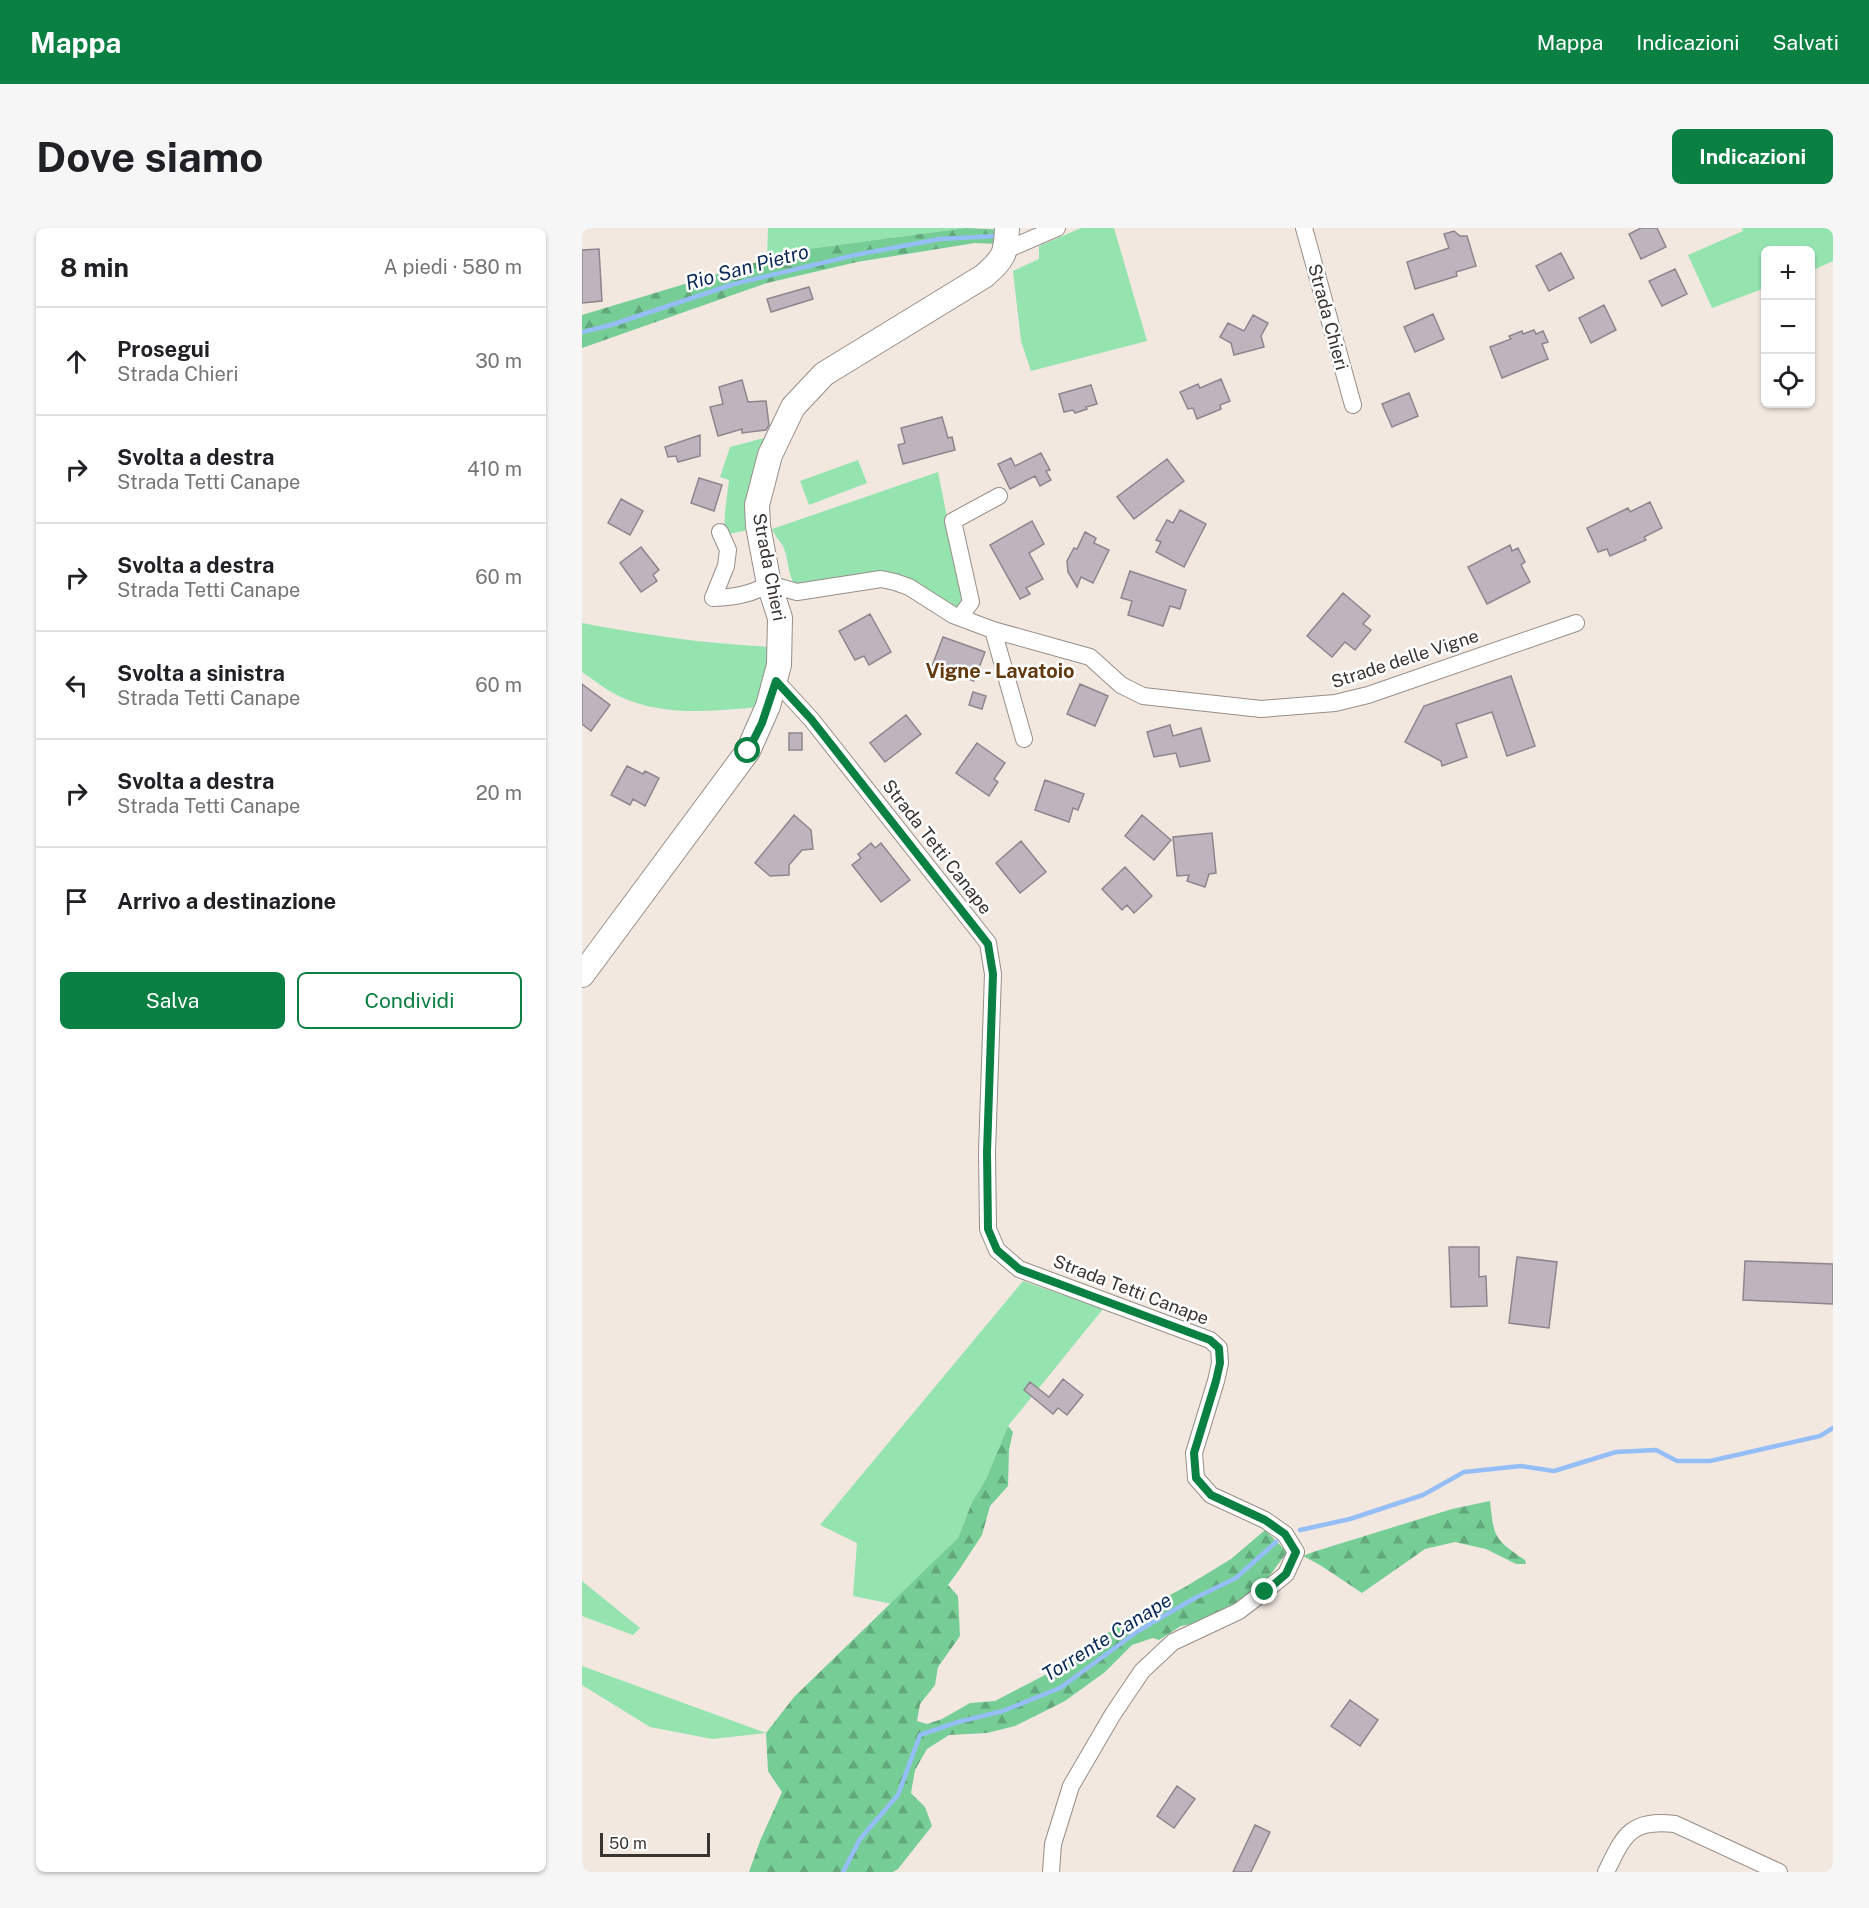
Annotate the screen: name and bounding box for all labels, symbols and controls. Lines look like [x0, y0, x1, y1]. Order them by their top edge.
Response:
text: Mappa [30, 26, 121, 59]
text: Mappa [1537, 30, 1603, 55]
text: Indicazioni [1636, 30, 1740, 55]
text: Salvati [1773, 30, 1839, 55]
button: Indicazioni [1672, 129, 1833, 184]
text: Dove siamo [36, 132, 263, 181]
water label: Rio San Pietro [683, 239, 811, 295]
map controls [1761, 246, 1815, 408]
button: + [1761, 246, 1815, 300]
text: 8 min [60, 252, 129, 283]
text: A piedi · 580 m [384, 255, 522, 279]
street label: Strada Chieri [1304, 261, 1353, 372]
button: − [1761, 300, 1815, 354]
text: Prosegui [117, 336, 210, 362]
icon: ahead [60, 345, 93, 378]
text: 30 m [475, 349, 522, 373]
button: locate [1761, 354, 1815, 408]
text: Strada Chieri [117, 362, 239, 386]
text: Svolta a destra [117, 444, 274, 470]
icon: right [60, 453, 93, 486]
text: 410 m [467, 457, 522, 481]
text: Strada Tetti Canape [117, 470, 300, 494]
street label: Strada Chieri [749, 511, 790, 623]
text: Svolta a destra [117, 552, 274, 578]
icon: right [60, 561, 93, 594]
text: 60 m [475, 565, 522, 589]
text: Strada Tetti Canape [117, 578, 300, 602]
street label: Strade delle Vigne [1328, 625, 1481, 692]
district label: Vigne - Lavatoio [925, 659, 1075, 683]
text: Svolta a sinistra [117, 660, 285, 686]
icon: left [60, 669, 93, 702]
text: 60 m [475, 673, 522, 697]
text: Strada Tetti Canape [117, 686, 300, 710]
route start [734, 737, 760, 763]
text: Svolta a destra [117, 768, 274, 794]
street label: Strada Tetti Canape [878, 775, 996, 918]
icon: right [60, 777, 93, 810]
text: 20 m [476, 781, 522, 805]
text: Strada Tetti Canape [117, 794, 300, 818]
icon: arrive [60, 885, 93, 918]
text: Arrivo a destinazione [117, 888, 336, 914]
button: Salva [60, 972, 285, 1029]
button: Condividi [297, 972, 522, 1029]
street label: Strada Tetti Canape [1050, 1250, 1212, 1329]
route end [1251, 1578, 1277, 1604]
water label: Torrente Canape [1038, 1587, 1176, 1686]
scale bar [600, 1830, 710, 1858]
text: 50 m [609, 1834, 647, 1853]

